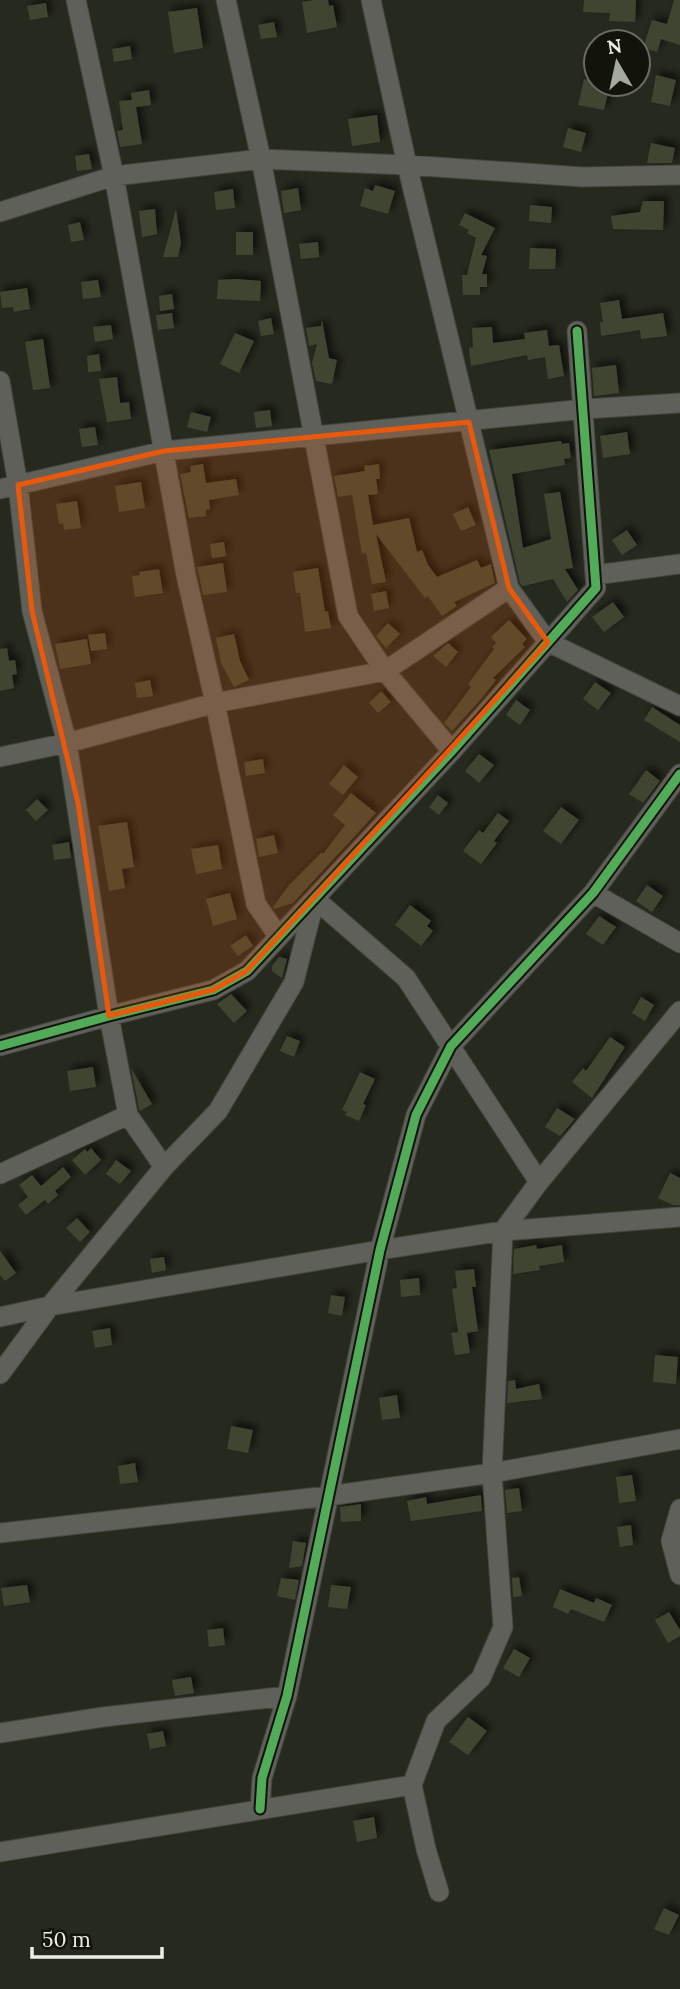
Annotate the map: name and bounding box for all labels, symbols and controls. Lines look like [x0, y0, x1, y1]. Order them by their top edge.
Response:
north arrow [582, 28, 652, 98]
text: N [605, 33, 624, 59]
scale bar [32, 1916, 161, 1960]
text: 50 m [42, 1926, 91, 1953]

